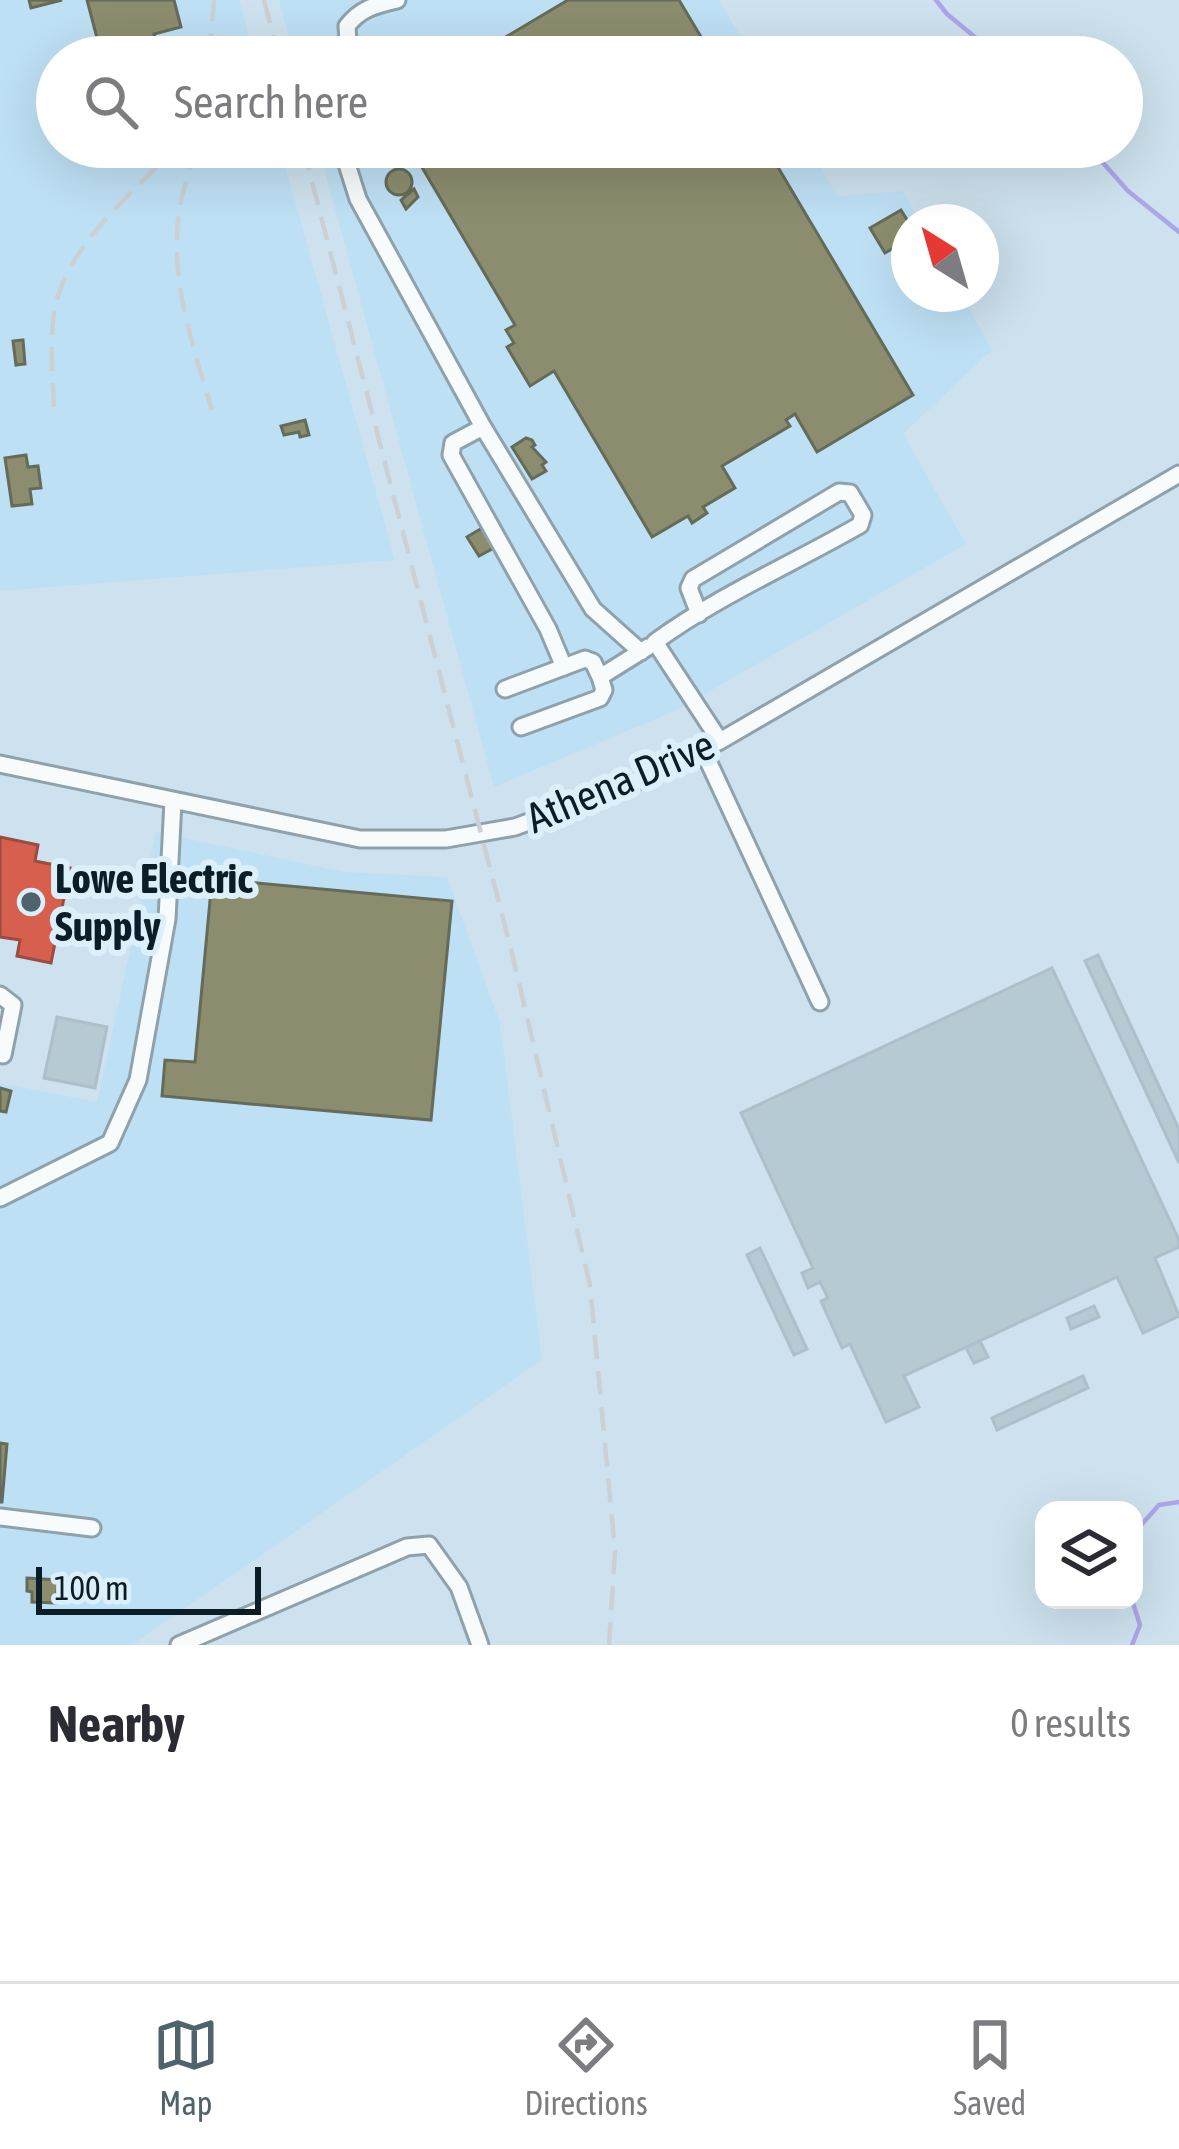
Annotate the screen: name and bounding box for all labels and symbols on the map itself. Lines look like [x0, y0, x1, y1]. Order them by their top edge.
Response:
north arrow [891, 204, 999, 312]
street label: Athena Drive [519, 720, 721, 842]
place label: Lowe Electric Supply [55, 854, 253, 950]
marker: Lowe Electric Supply [18, 889, 44, 915]
scale bar [36, 1561, 261, 1614]

